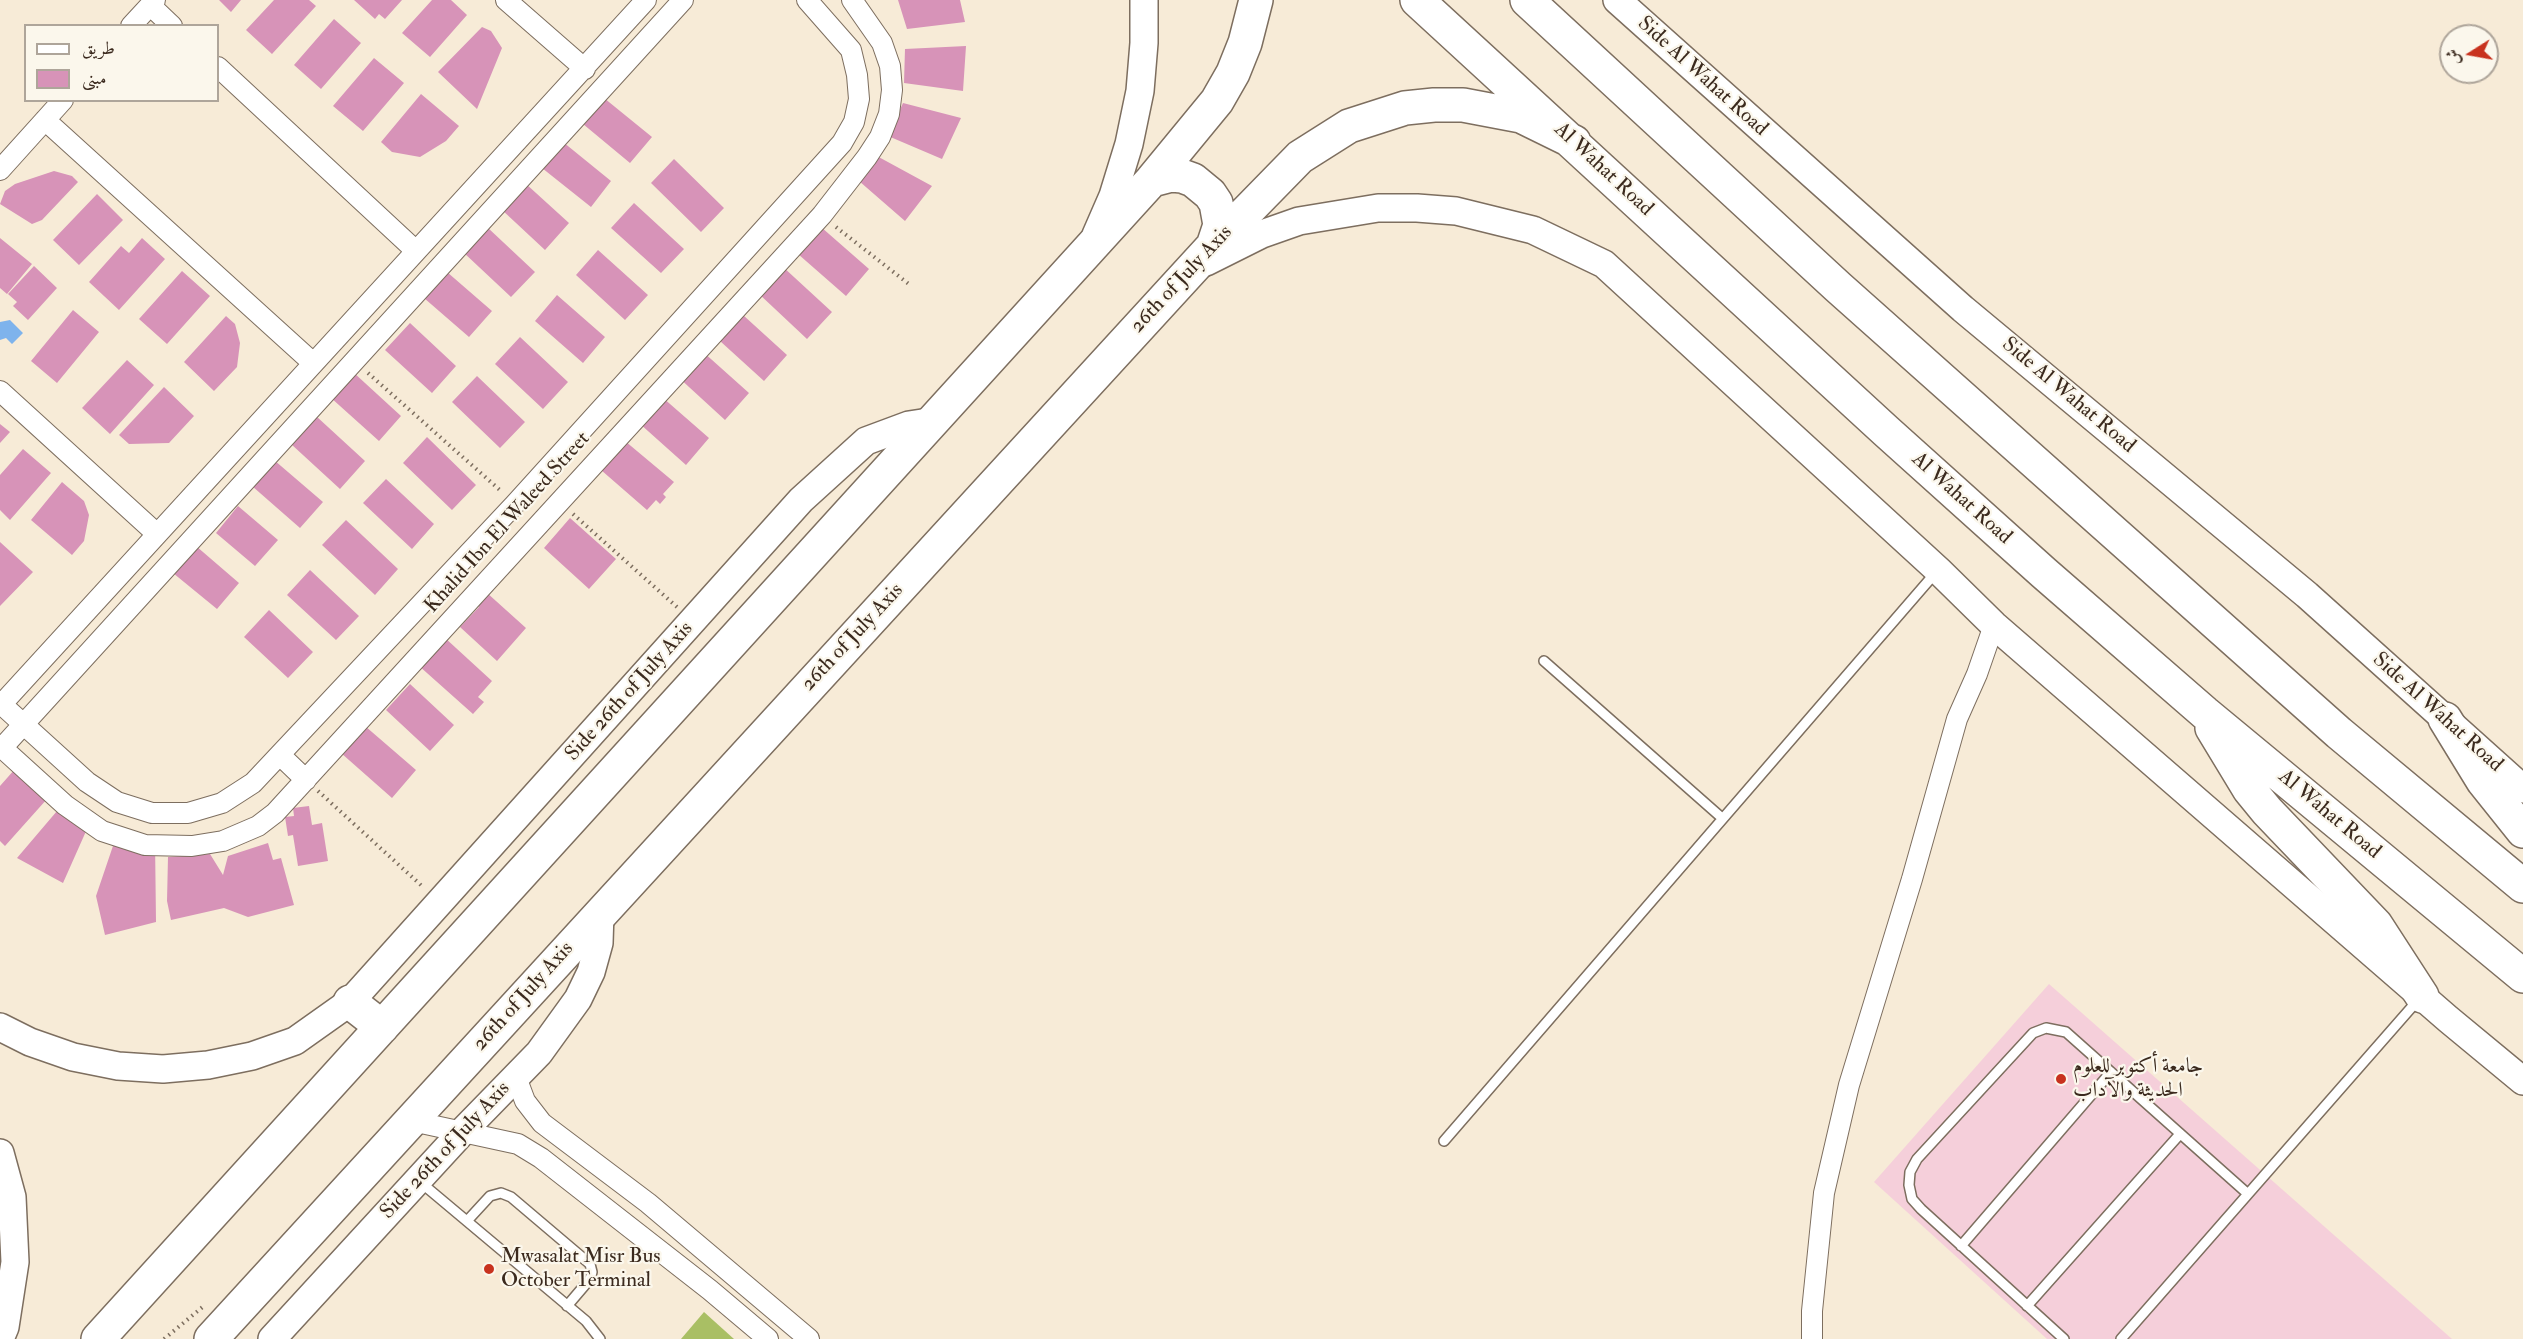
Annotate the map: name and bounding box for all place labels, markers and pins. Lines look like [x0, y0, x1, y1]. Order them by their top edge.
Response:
place label: جامعة أكتوبر للعلوم الحديثة والآداب [2073, 1054, 2203, 1104]
marker: جامعة أكتوبر للعلوم الحديثة والآداب [2054, 1072, 2068, 1086]
place label: Mwasalat Misr Bus October Terminal [501, 1244, 661, 1294]
marker: Mwasalat Misr Bus October Terminal [482, 1262, 496, 1276]

